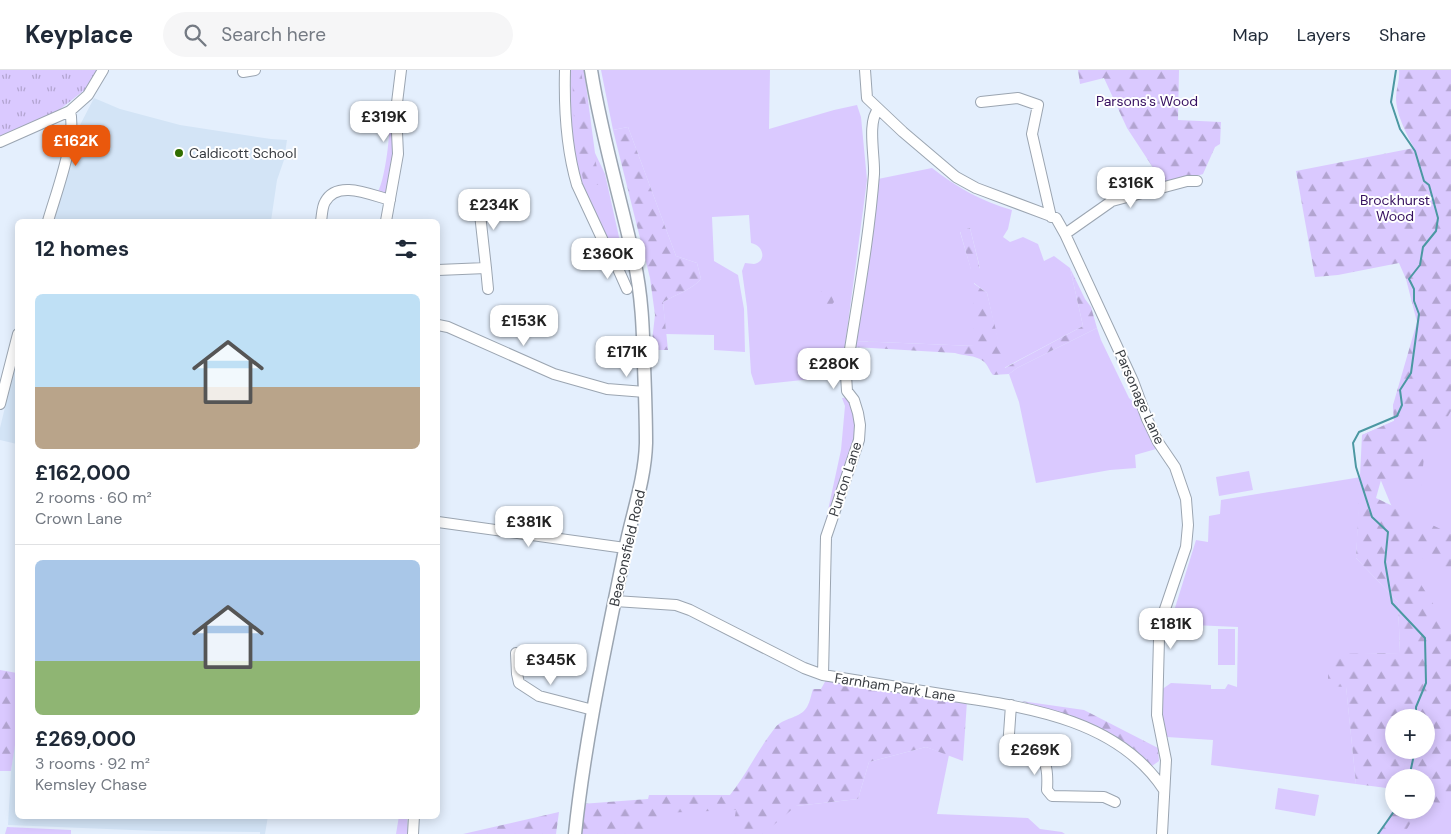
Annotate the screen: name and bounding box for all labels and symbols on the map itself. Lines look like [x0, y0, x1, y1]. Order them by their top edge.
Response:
park label: Parsons's Wood [1096, 92, 1198, 110]
pin: £319K [349, 100, 419, 143]
pin: £162K [41, 124, 111, 167]
place label: Caldicott School [189, 144, 297, 162]
marker: Caldicott School [173, 147, 185, 159]
pin: £316K [1096, 166, 1166, 209]
pin: £234K [459, 189, 529, 231]
park label: Brockhurst Wood [1360, 191, 1430, 225]
pin: £360K [573, 238, 643, 280]
pin: £153K [489, 304, 559, 347]
pin: £171K [592, 336, 662, 378]
street label: Parsonage Lane [1111, 347, 1169, 447]
pin: £280K [799, 348, 869, 390]
street label: Purton Lane [824, 439, 866, 519]
street label: Beaconsfield Road [605, 488, 649, 608]
pin: £381K [494, 506, 564, 548]
pin: £181K [1136, 608, 1206, 650]
pin: £345K [516, 644, 586, 686]
street label: Farnham Park Lane [833, 669, 957, 705]
pin: £269K [1000, 734, 1070, 776]

